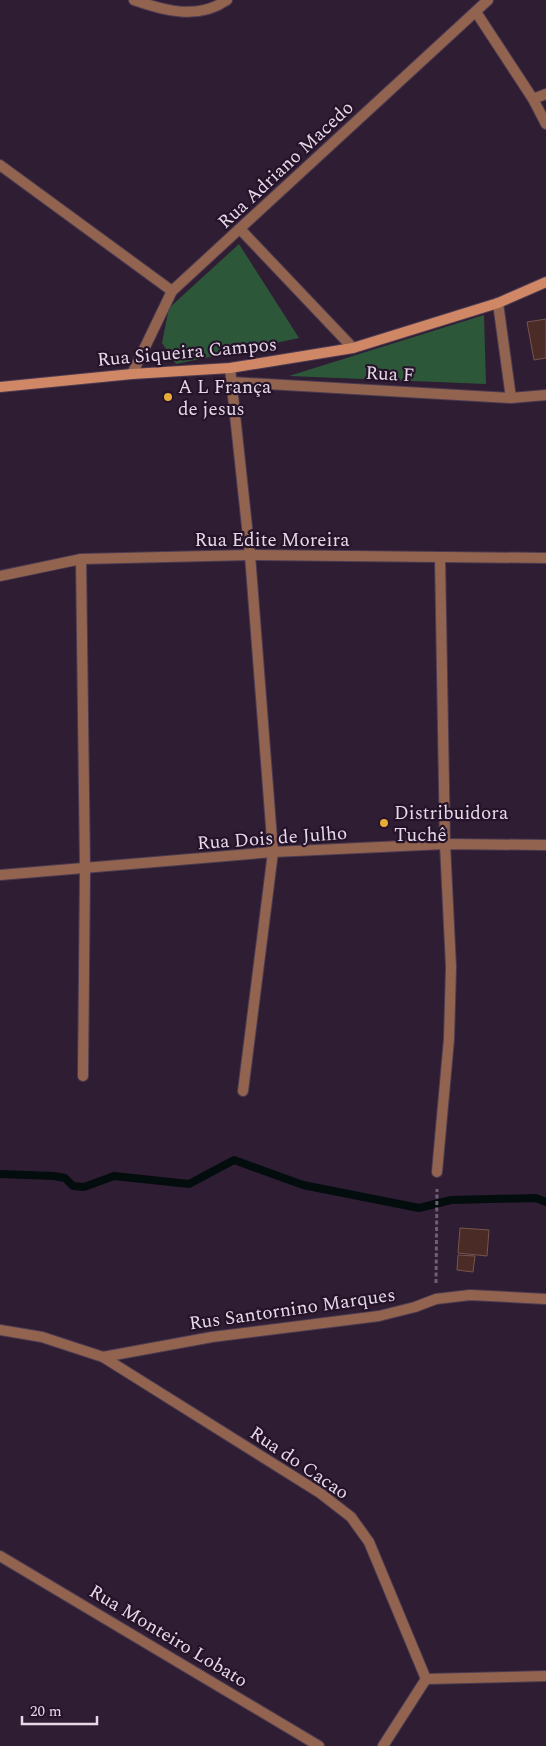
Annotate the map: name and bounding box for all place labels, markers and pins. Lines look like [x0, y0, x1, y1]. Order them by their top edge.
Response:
place label: A L França de jesus [178, 373, 272, 424]
marker: A L França de jesus [162, 391, 174, 403]
place label: Distribuidora Tuchê [394, 799, 509, 850]
marker: Distribuidora Tuchê [378, 817, 390, 829]

